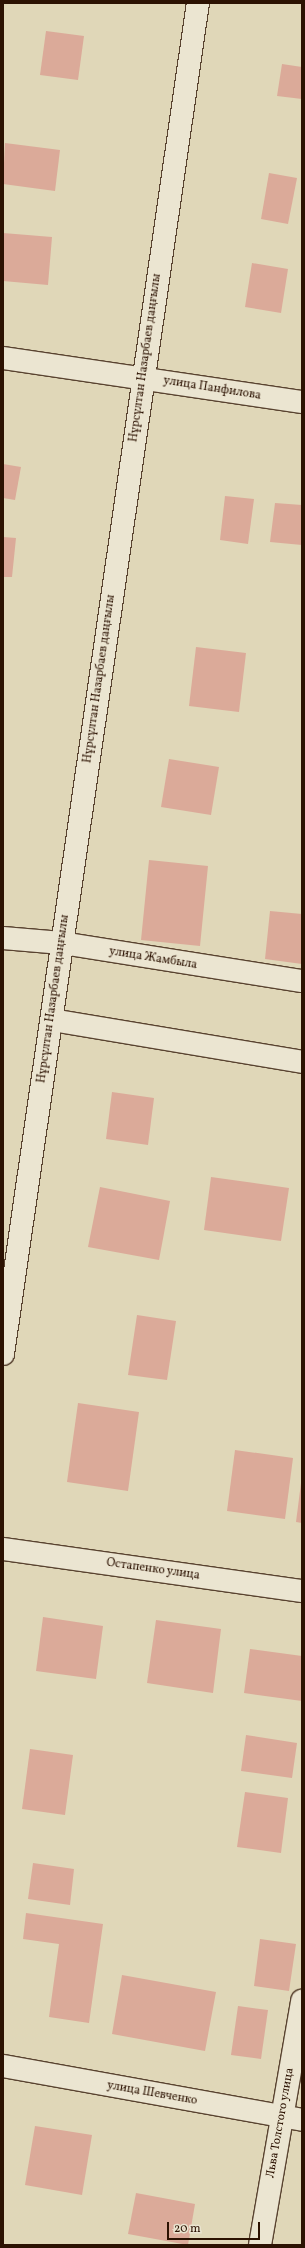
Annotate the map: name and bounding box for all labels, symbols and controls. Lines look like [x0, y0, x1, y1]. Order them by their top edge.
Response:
street label: Нұрсұлтан Назарбаев даңғылы [127, 273, 165, 443]
street label: улица Панфилова [162, 374, 262, 404]
street label: Нұрсұлтан Назарбаев даңғылы [81, 594, 119, 764]
street label: Нұрсұлтан Назарбаев даңғылы [35, 914, 73, 1084]
street label: улица Жамбыла [108, 945, 198, 973]
street label: Остапенко улица [105, 1556, 201, 1584]
street label: Льва Толстого улица [264, 2066, 298, 2180]
street label: улица Шевченко [106, 2079, 198, 2109]
scale bar [169, 2214, 262, 2240]
text: 20 m [174, 2221, 201, 2237]

